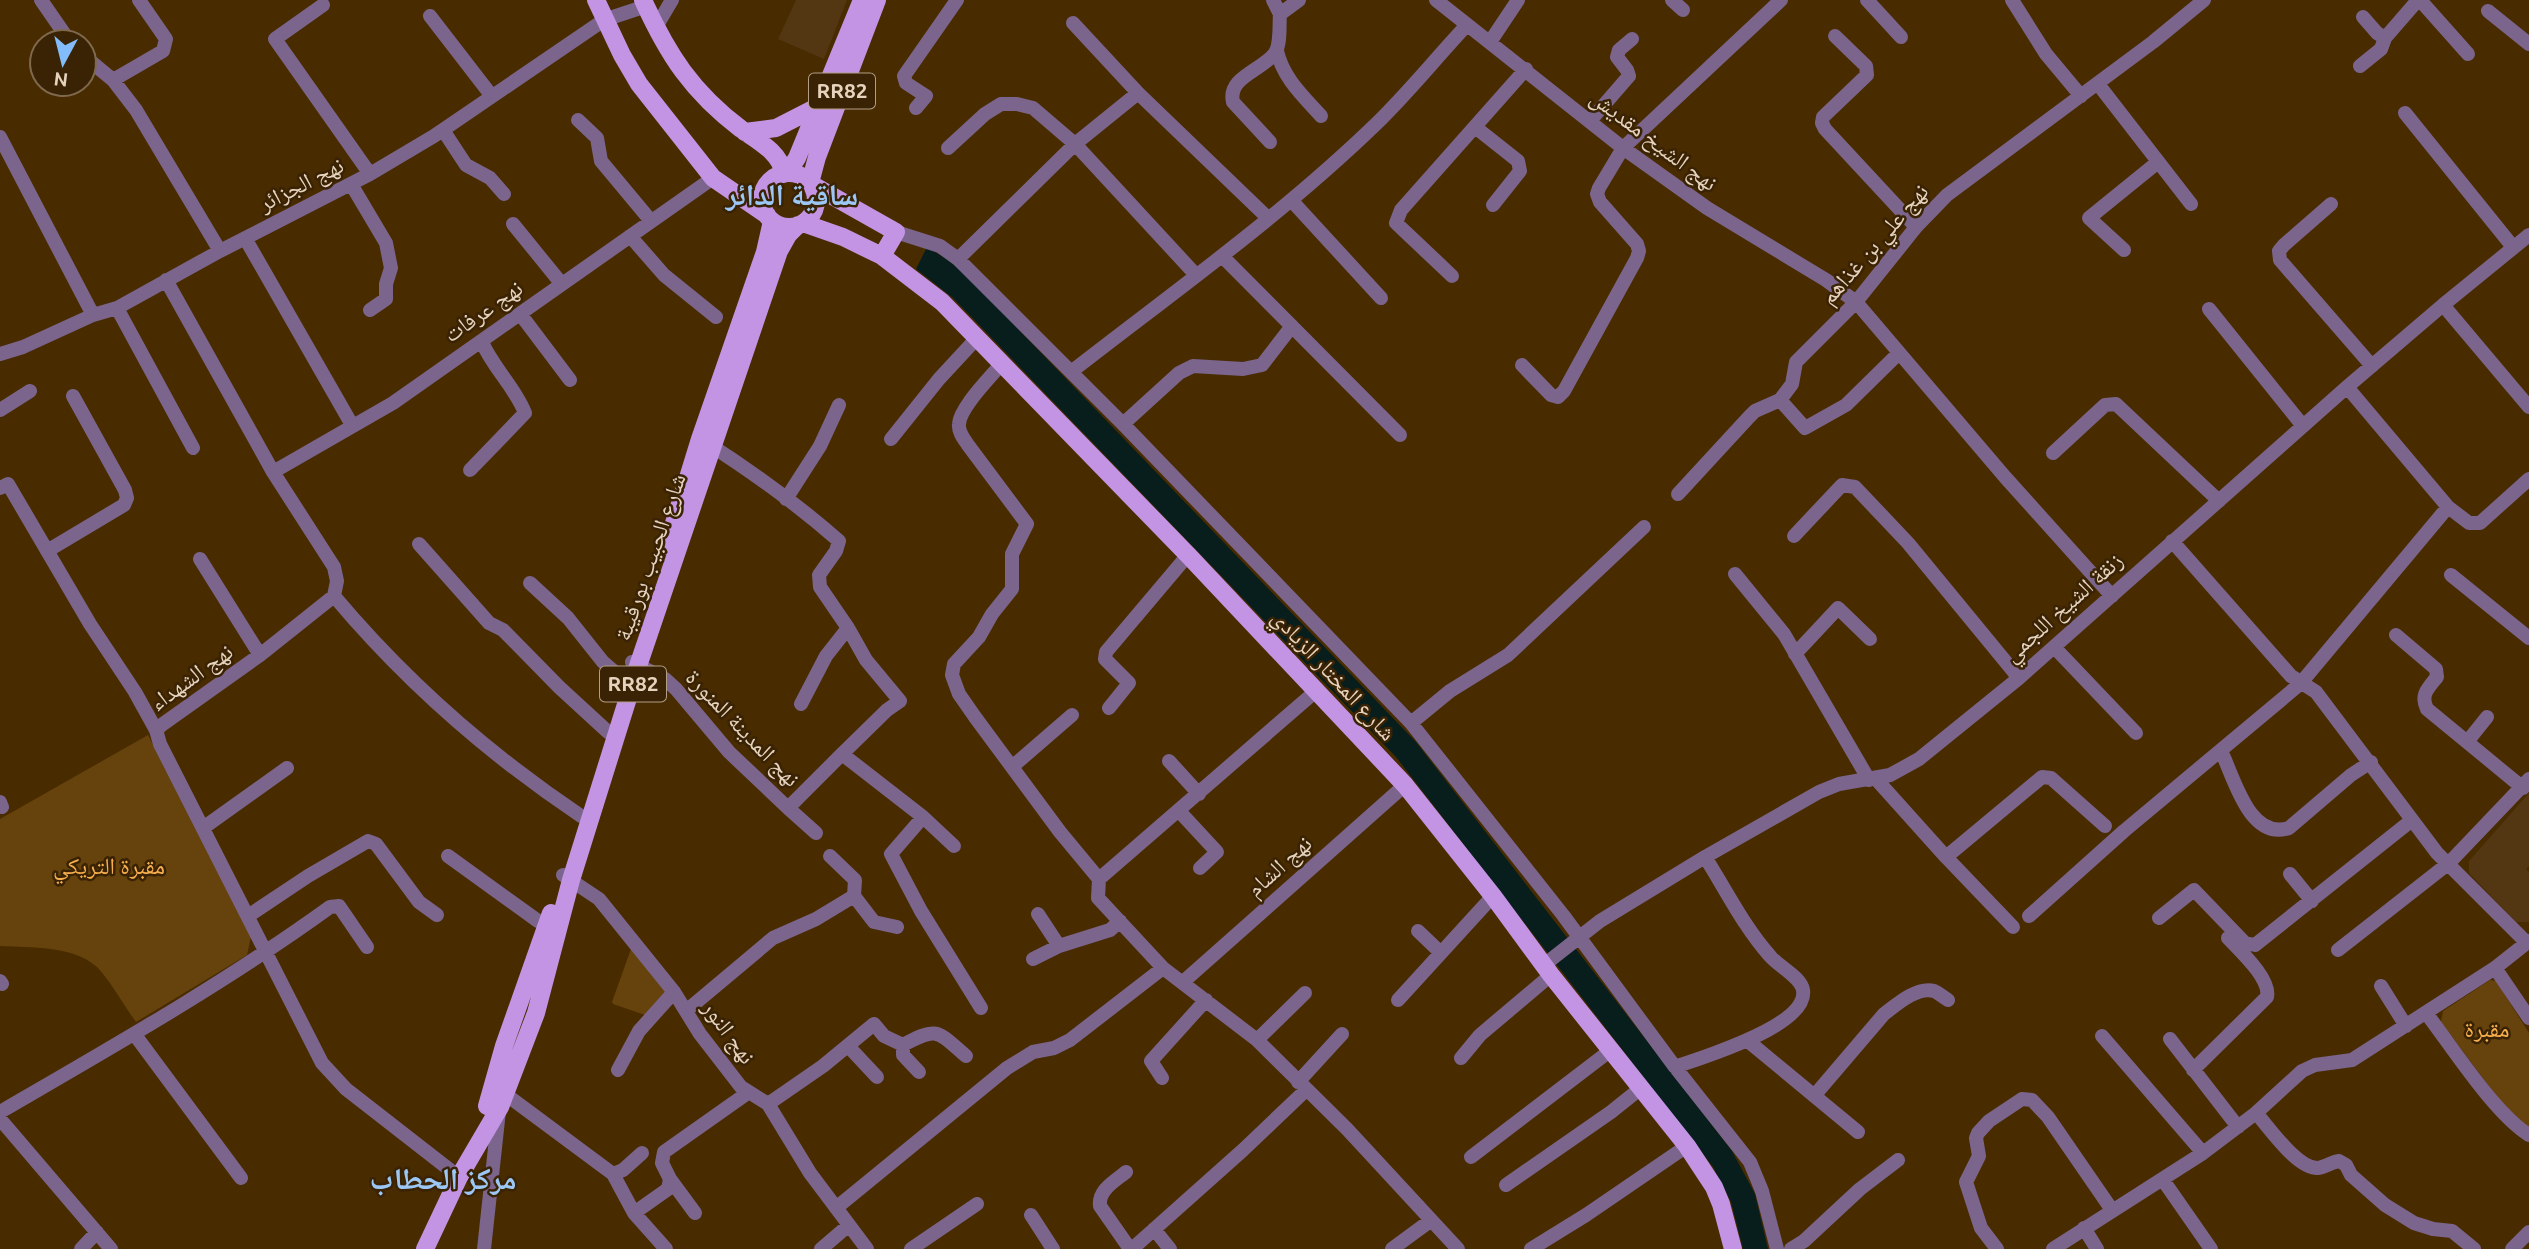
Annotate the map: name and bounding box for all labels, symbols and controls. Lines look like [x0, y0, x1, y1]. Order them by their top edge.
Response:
north arrow [28, 28, 98, 98]
text: N [53, 68, 69, 92]
road number: RR82 [809, 74, 875, 108]
street label: نهج الشيخ مقديش [1584, 84, 1722, 198]
street label: نهج الجزائر [253, 152, 349, 219]
district label: ساقية الدائر [724, 177, 858, 212]
street label: نهج علي بن غذاهم [1815, 179, 1938, 313]
street label: نهج عرفات [439, 275, 528, 349]
street label: شارع الحبيب بورقيبة [609, 470, 693, 644]
street label: زنقة الشيخ اللجمي [1998, 547, 2132, 671]
street label: شارع المختار الزيادي [1262, 604, 1401, 750]
street label: نهج الشهداء [144, 638, 239, 717]
street label: نهج المدينة المنورة [679, 664, 805, 793]
road number: RR82 [600, 666, 666, 702]
street label: نهج الشام [1241, 830, 1319, 904]
park label: مقبرة التريكي [53, 853, 165, 885]
street label: نهج النور [695, 994, 761, 1070]
park label: مقبرة [2465, 1016, 2509, 1043]
district label: مركز الحطاب [369, 1161, 517, 1196]

